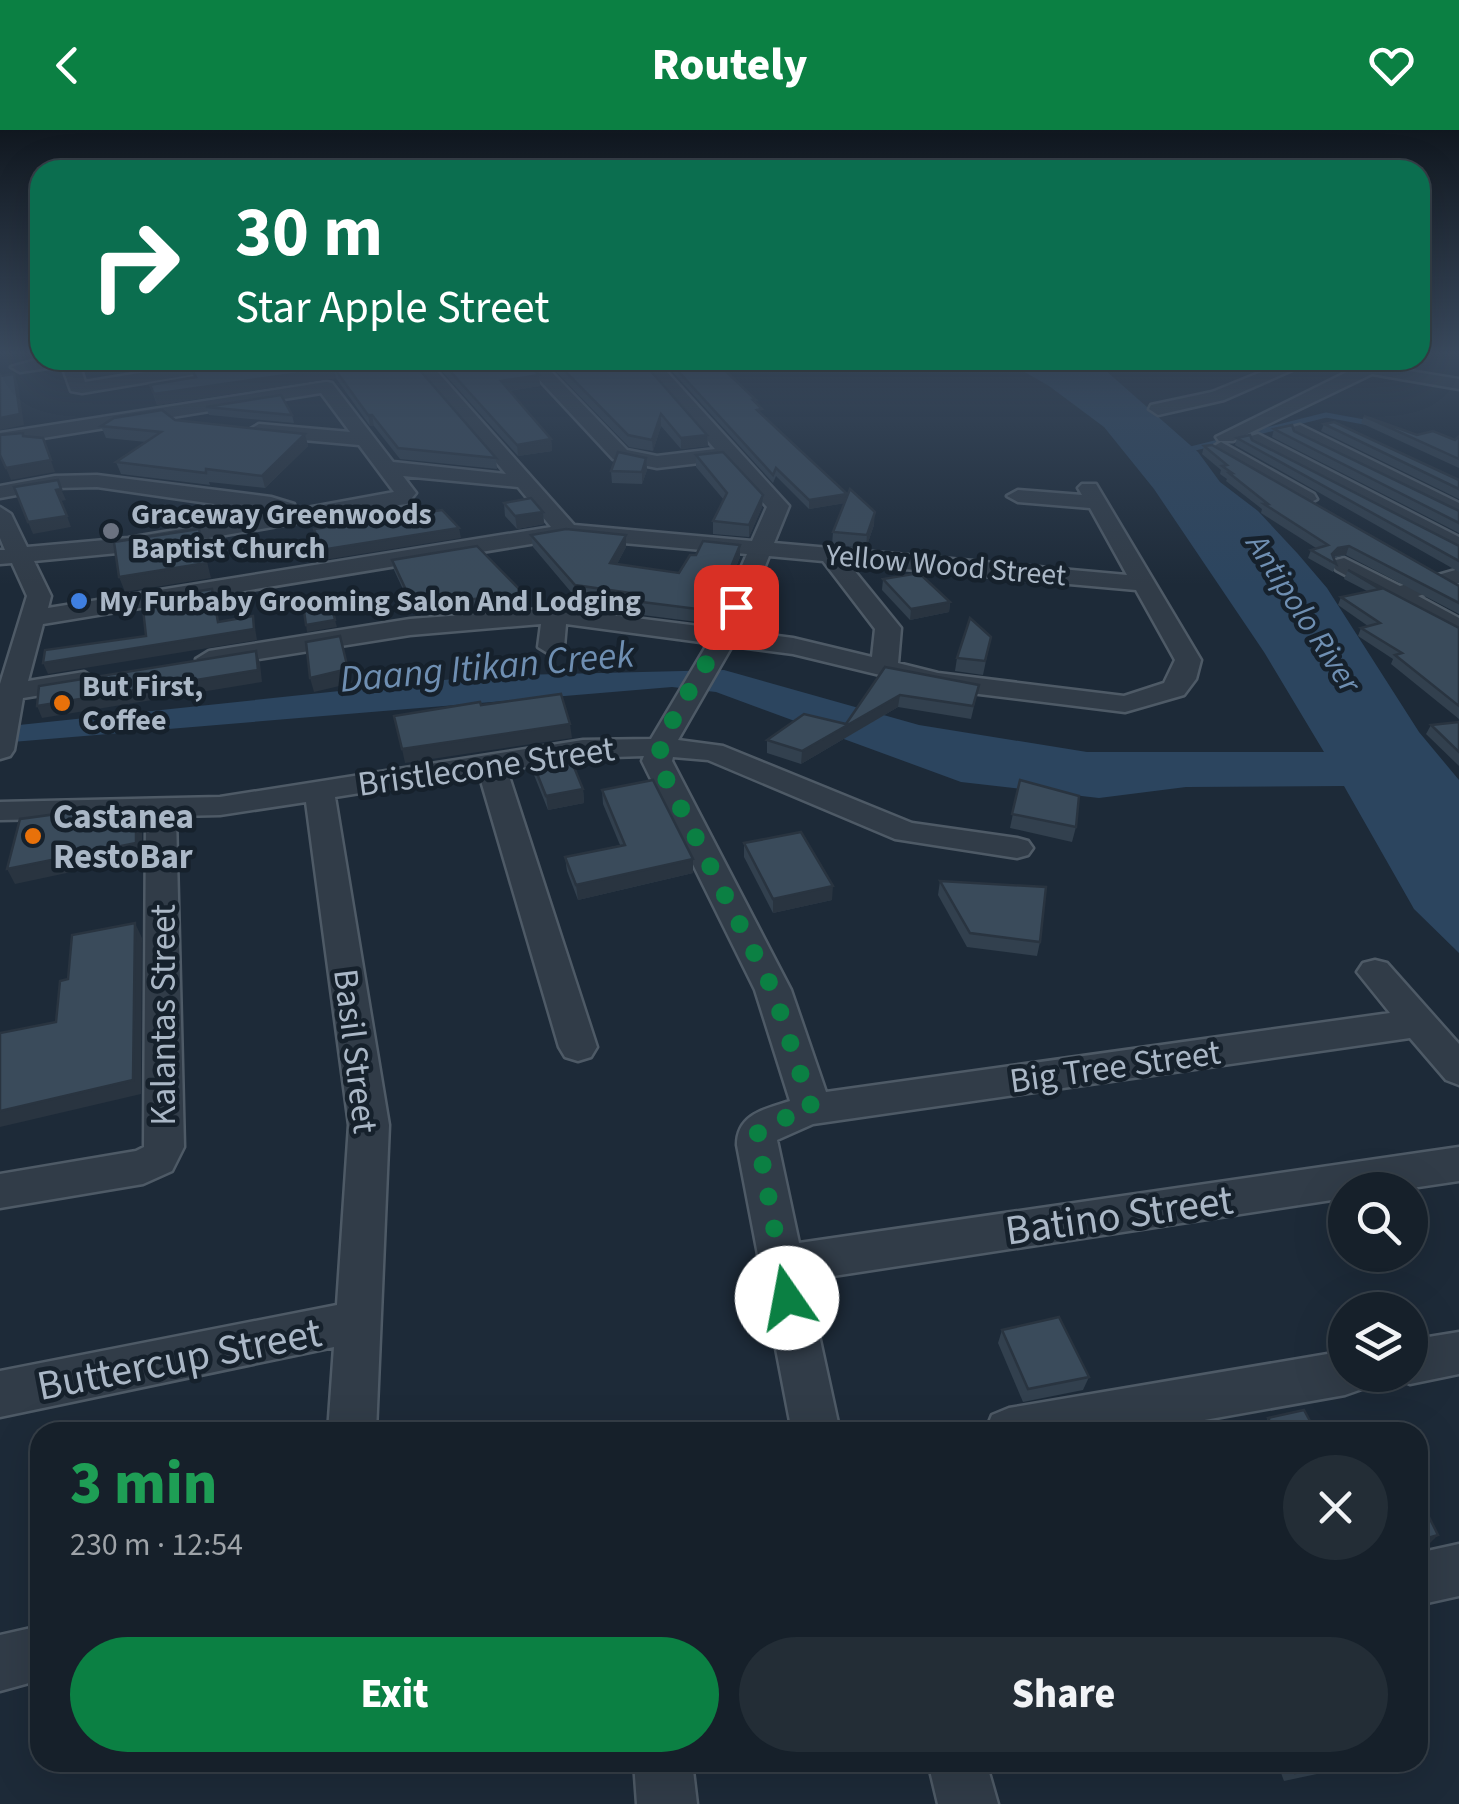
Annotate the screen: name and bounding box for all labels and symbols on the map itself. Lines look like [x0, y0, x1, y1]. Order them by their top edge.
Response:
place label: Graceway Greenwoods Baptist Church [131, 493, 432, 570]
marker: Graceway Greenwoods Baptist Church [100, 520, 122, 542]
water label: Antipolo River [1233, 523, 1373, 704]
street label: Yellow Wood Street [823, 533, 1068, 597]
pin [694, 565, 779, 650]
place label: My Furbaby Grooming Salon And Lodging [99, 580, 641, 623]
marker: My Furbaby Grooming Salon And Lodging [68, 590, 90, 612]
water label: Daang Itikan Creek [338, 627, 637, 707]
place label: But First, Coffee [82, 665, 203, 742]
marker: But First, Coffee [51, 692, 73, 714]
street label: Bristlecone Street [355, 724, 618, 810]
place label: Castanea RestoBar [53, 792, 194, 882]
marker: Castanea RestoBar [22, 825, 44, 847]
street label: Kalantas Street [139, 904, 189, 1126]
street label: Basil Street [320, 966, 390, 1136]
street label: Big Tree Street [1007, 1027, 1224, 1107]
street label: Batino Street [1002, 1170, 1237, 1262]
position arrow [735, 1246, 839, 1350]
street label: Buttercup Street [32, 1303, 327, 1417]

